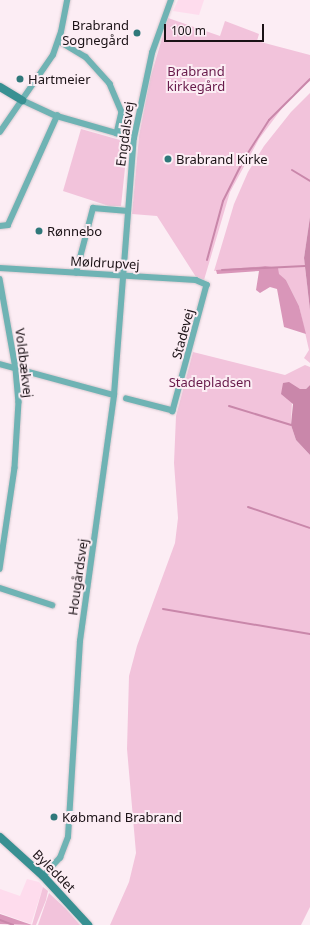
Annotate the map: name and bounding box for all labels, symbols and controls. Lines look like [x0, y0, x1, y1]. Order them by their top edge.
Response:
scale bar [166, 16, 266, 42]
place label: Brabrand Sognegård [62, 18, 129, 49]
text: 100 m [171, 22, 206, 39]
marker: Brabrand Sognegård [132, 28, 142, 38]
park label: Brabrand kirkegård [167, 64, 225, 95]
place label: Hartmeier [28, 71, 91, 87]
marker: Hartmeier [15, 74, 25, 84]
street label: Engdalsvej [113, 101, 137, 167]
place label: Brabrand Kirke [176, 151, 268, 167]
marker: Brabrand Kirke [163, 154, 173, 164]
place label: Rønnebo [47, 223, 102, 239]
marker: Rønnebo [34, 226, 44, 236]
street label: Møldrupvej [70, 253, 140, 273]
street label: Stadevej [169, 307, 197, 361]
street label: Voldbækvej [12, 327, 36, 399]
park label: Stadepladsen [169, 374, 251, 390]
street label: Hougårdsvej [65, 538, 91, 616]
place label: Købmand Brabrand [62, 809, 182, 825]
marker: Købmand Brabrand [49, 812, 59, 822]
street label: Byleddet [29, 846, 79, 896]

